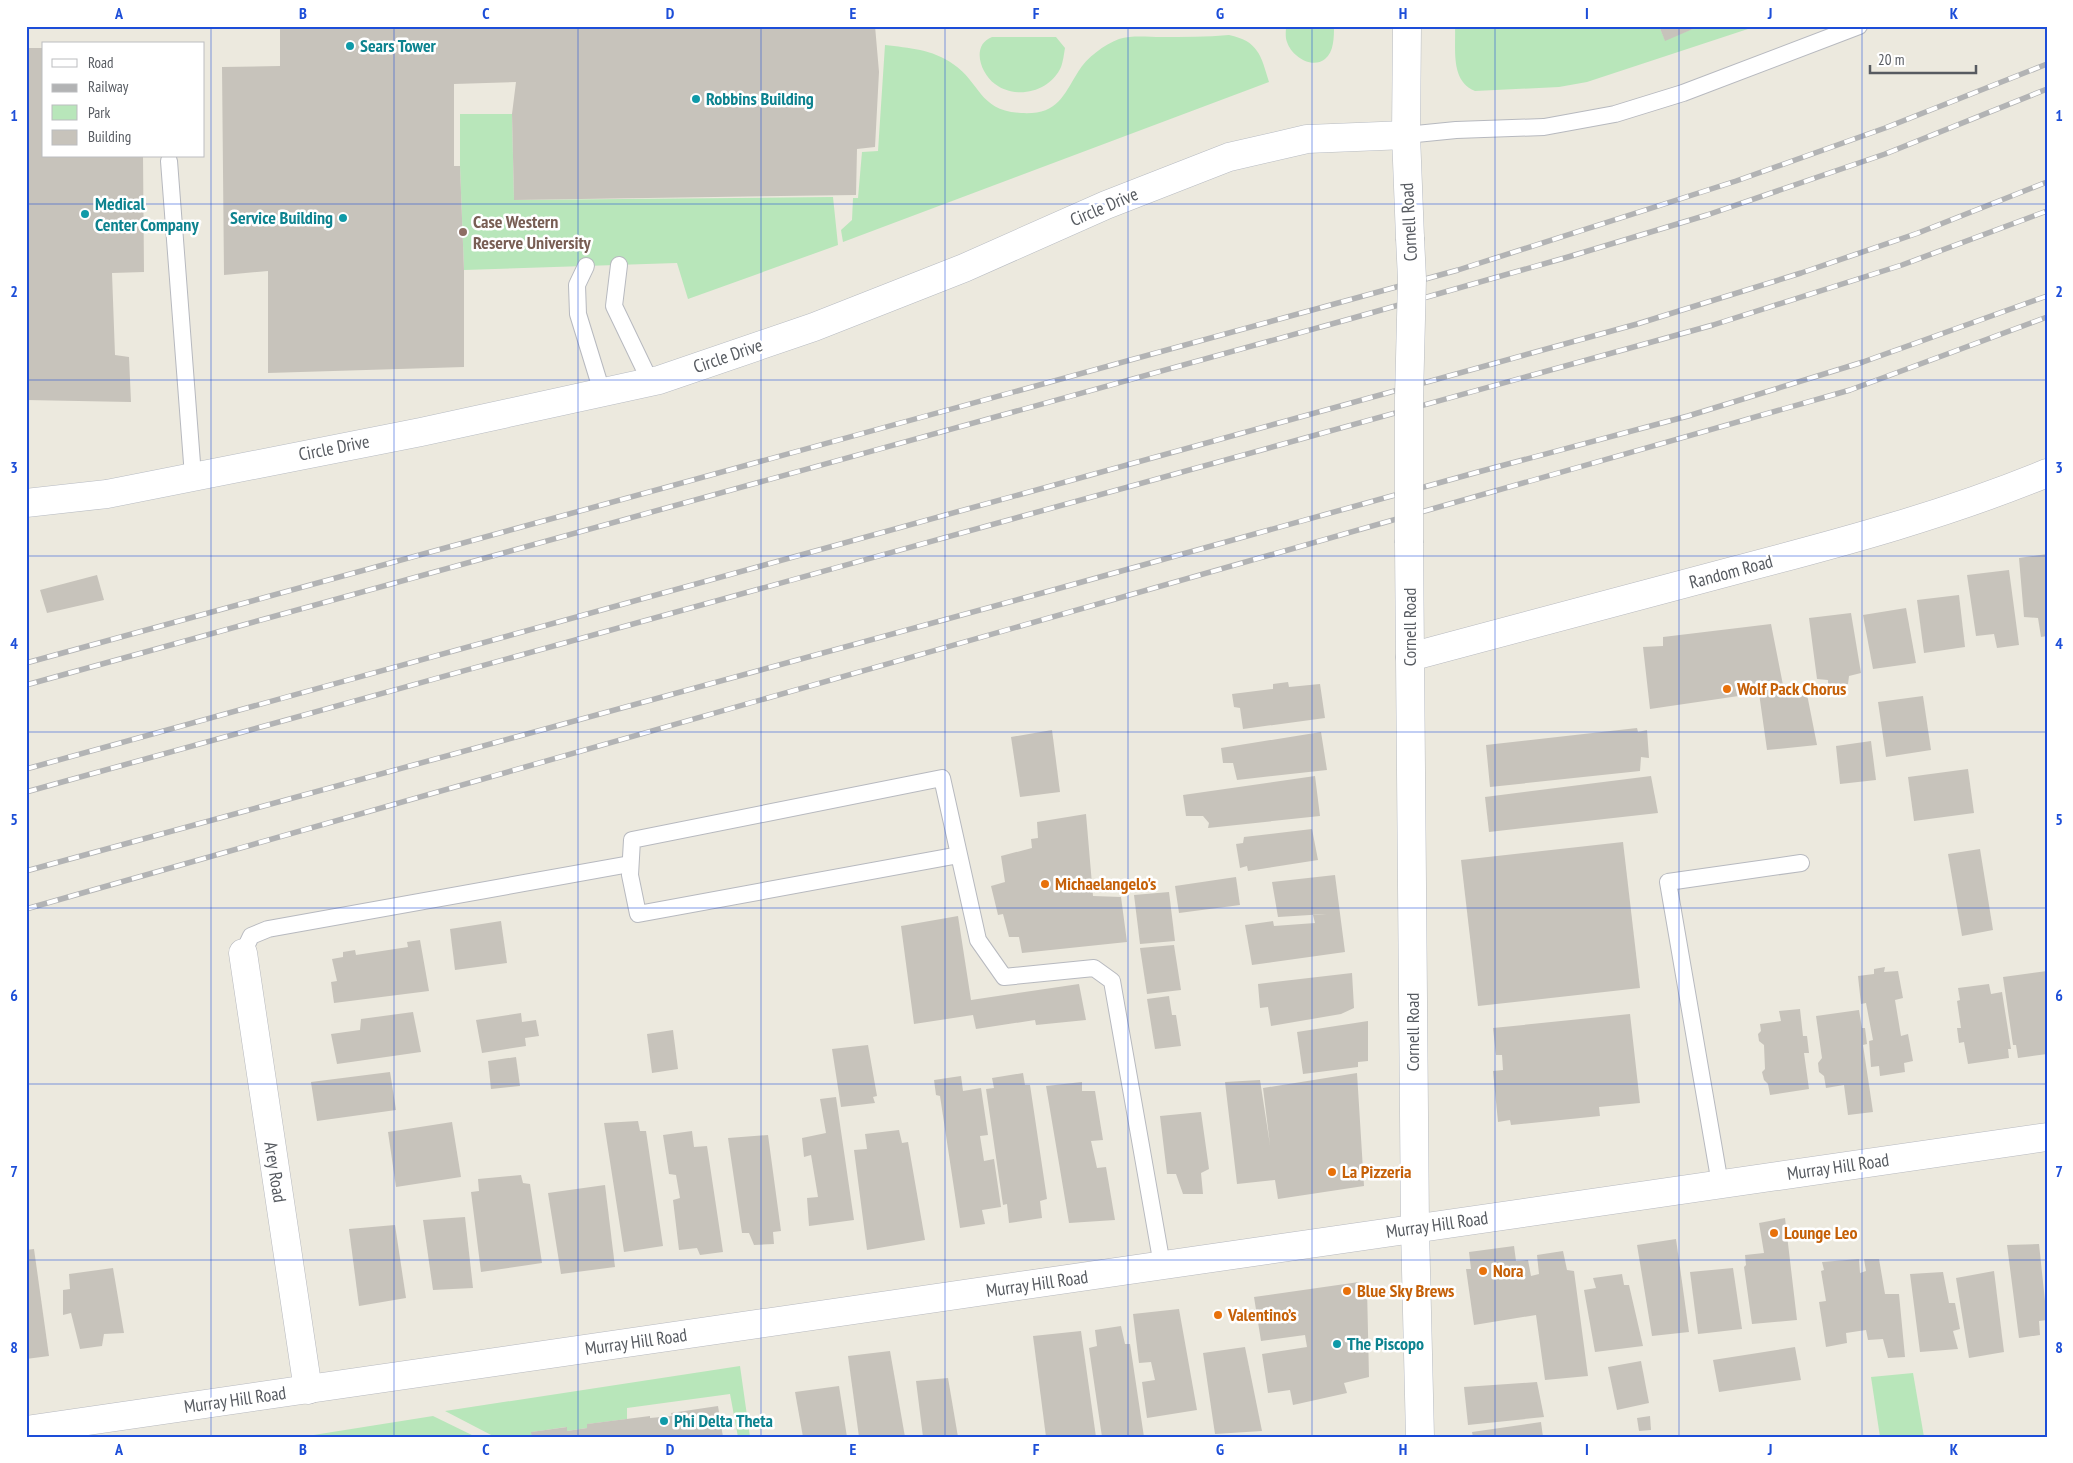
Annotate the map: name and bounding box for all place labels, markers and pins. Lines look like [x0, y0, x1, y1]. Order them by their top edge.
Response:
place label: Sears Tower [360, 34, 437, 57]
marker: Sears Tower [344, 40, 356, 52]
place label: Robbins Building [706, 87, 814, 110]
marker: Robbins Building [690, 93, 702, 105]
place label: Medical Center Company [95, 192, 199, 236]
place label: Service Building [230, 206, 333, 229]
marker: Medical Center Company [79, 208, 91, 220]
place label: Case Western Reserve University [473, 210, 591, 254]
marker: Service Building [337, 212, 349, 224]
marker: Case Western Reserve University [457, 226, 469, 238]
place label: Wolf Pack Chorus [1736, 677, 1846, 700]
marker: Wolf Pack Chorus [1721, 683, 1733, 695]
place label: Michaelangelo's [1055, 872, 1156, 895]
marker: Michaelangelo's [1039, 878, 1051, 890]
place label: La Pizzeria [1342, 1160, 1411, 1183]
marker: La Pizzeria [1326, 1166, 1338, 1178]
place label: Lounge Leo [1784, 1221, 1858, 1244]
marker: Lounge Leo [1768, 1227, 1780, 1239]
place label: Nora [1493, 1259, 1523, 1282]
marker: Nora [1477, 1265, 1489, 1277]
place label: Blue Sky Brews [1357, 1279, 1454, 1302]
marker: Blue Sky Brews [1341, 1285, 1353, 1297]
place label: Valentino’s [1227, 1303, 1297, 1326]
marker: Valentino’s [1212, 1309, 1224, 1321]
place label: The Piscopo [1347, 1332, 1424, 1355]
marker: The Piscopo [1331, 1338, 1343, 1350]
place label: Phi Delta Theta [674, 1409, 773, 1432]
marker: Phi Delta Theta [658, 1415, 670, 1427]

